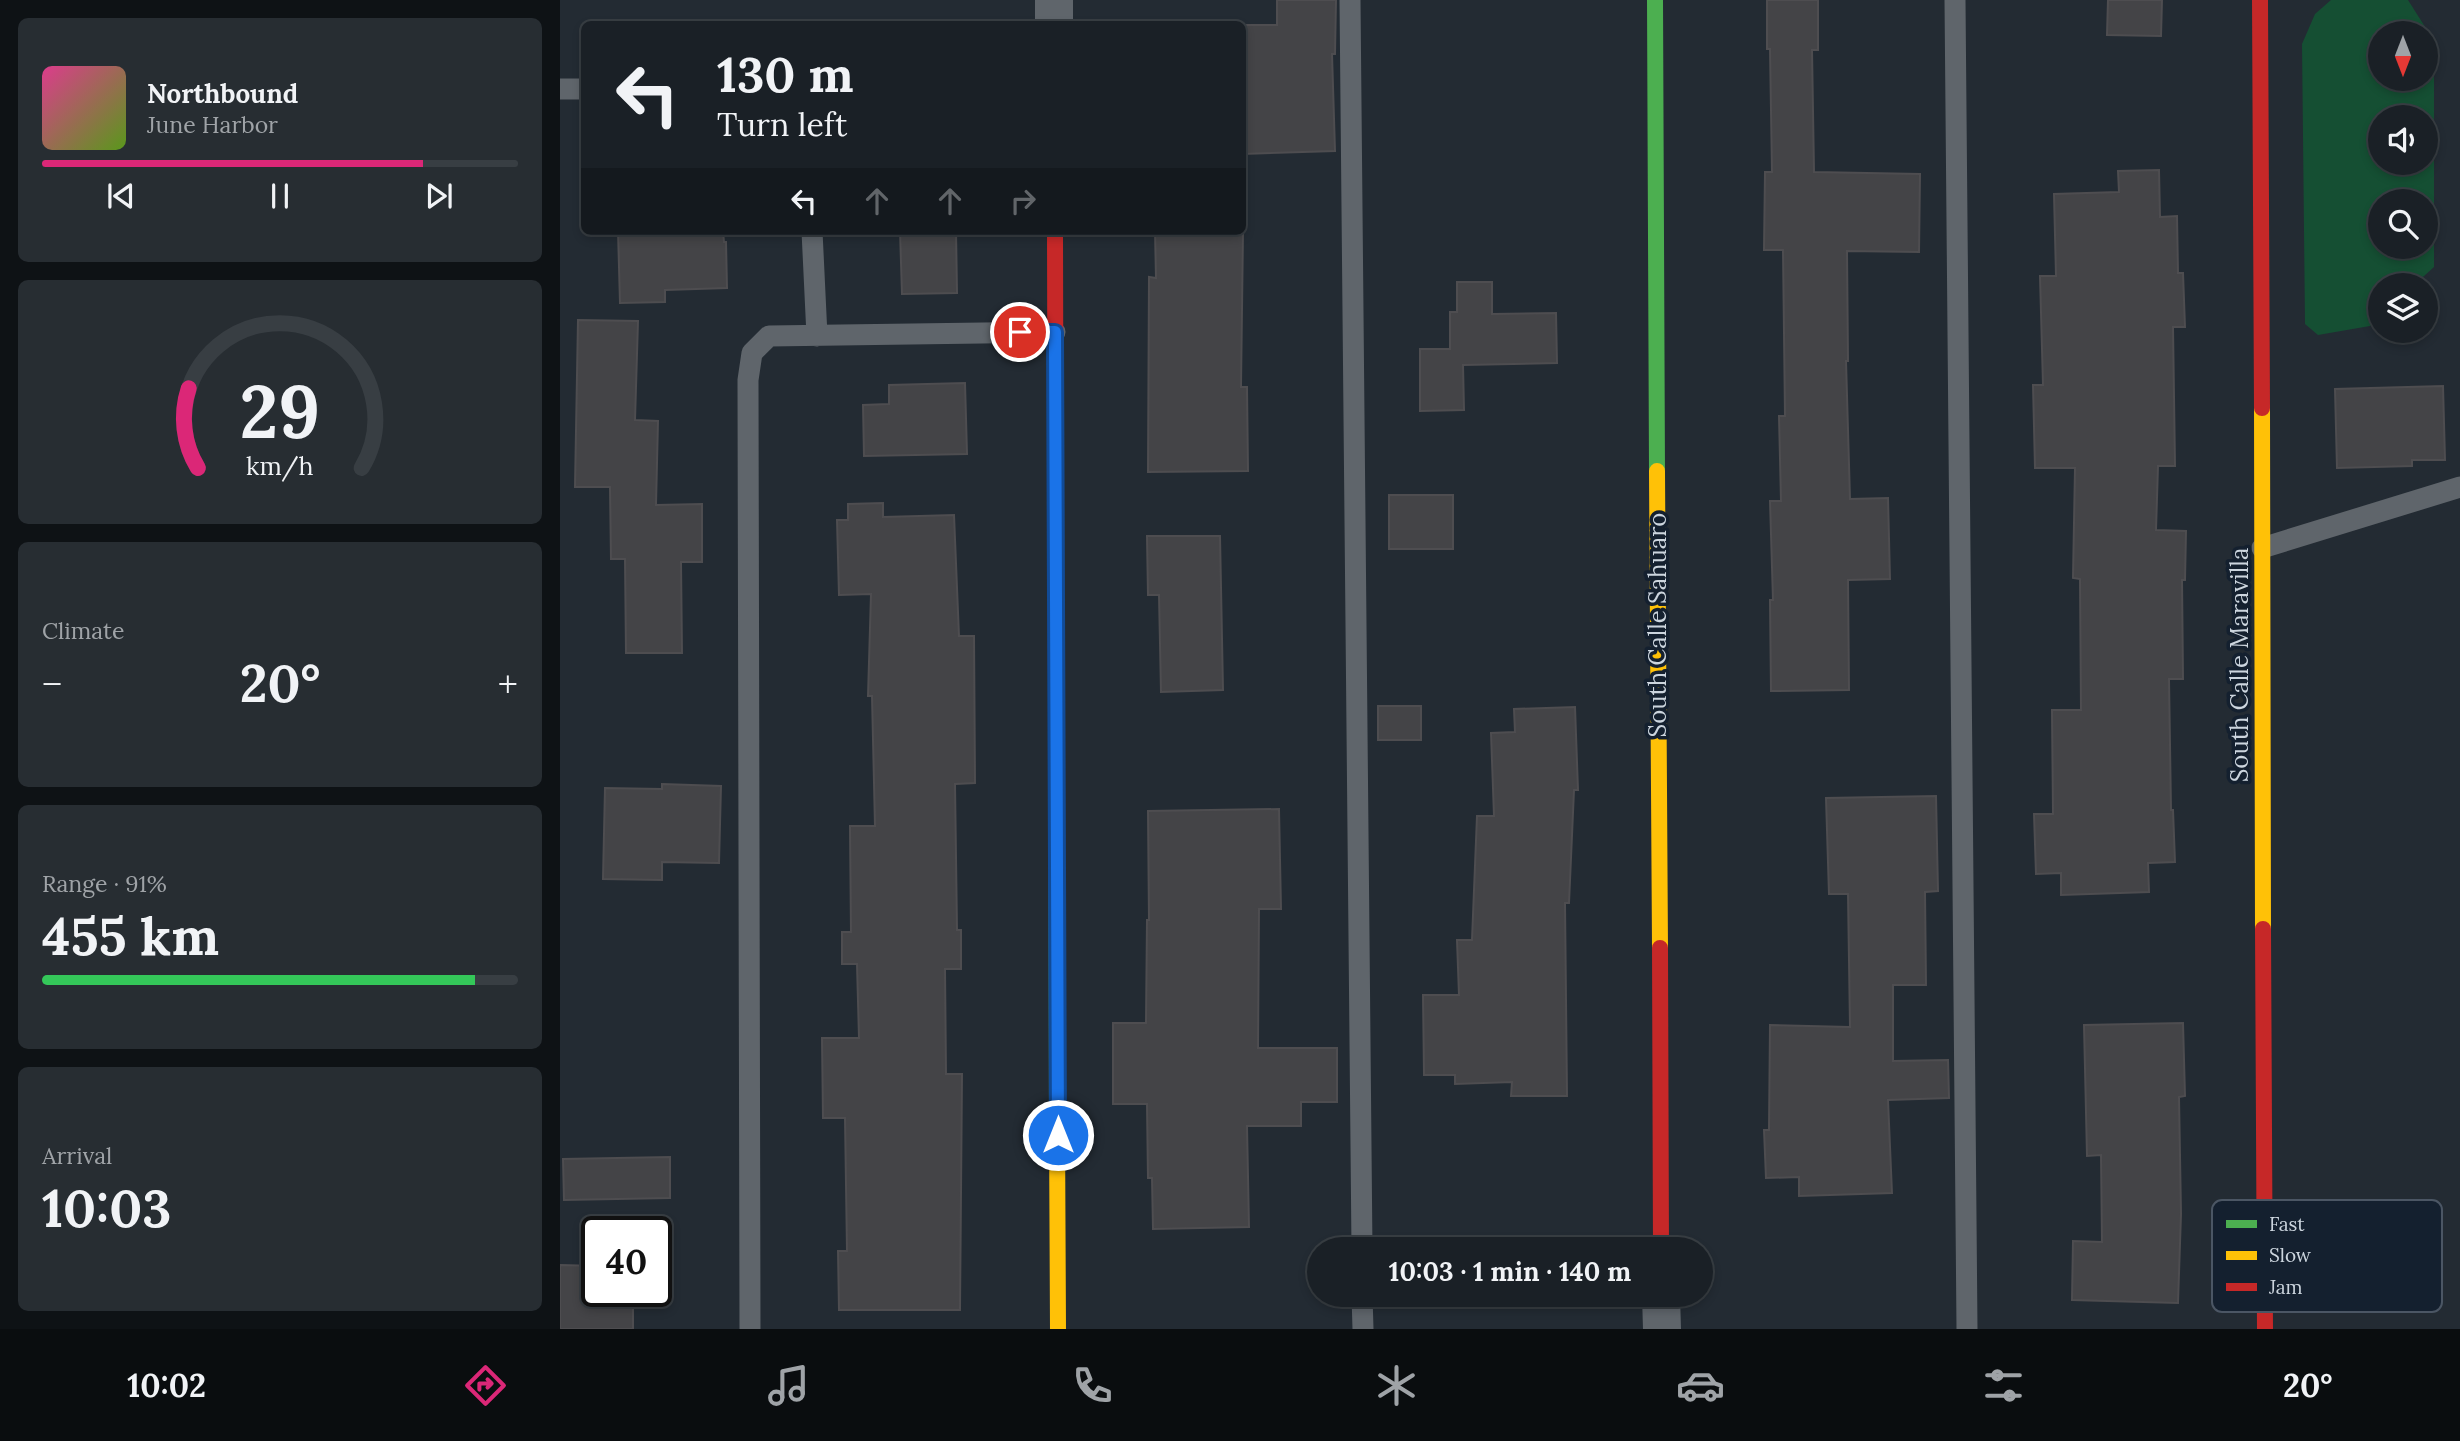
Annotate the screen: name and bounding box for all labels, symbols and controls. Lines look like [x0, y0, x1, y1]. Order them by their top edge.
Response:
north arrow [2368, 21, 2438, 91]
map controls [2368, 21, 2438, 343]
text: 130 m [717, 43, 853, 105]
icon: left [602, 49, 693, 140]
text: Northbound [147, 77, 298, 110]
text: Turn left [717, 104, 847, 145]
button: sound [2368, 105, 2438, 175]
text: June Harbor [147, 110, 278, 139]
icon: previous [102, 177, 140, 215]
icon: pause [261, 177, 299, 215]
icon: next [420, 177, 458, 215]
icon: left [785, 182, 823, 220]
icon: ahead [858, 182, 896, 220]
icon: ahead [931, 182, 969, 220]
icon: right [1004, 182, 1042, 220]
button: search [2368, 189, 2438, 259]
button: layers [2368, 273, 2438, 343]
pin [990, 302, 1050, 362]
icon: arrive [1001, 313, 1039, 351]
text: 29 [240, 366, 320, 459]
text: km/h [246, 450, 314, 482]
street label: South Calle Sahuaro [1642, 513, 1673, 737]
street label: South Calle Maravilla [2224, 548, 2255, 782]
text: Climate [42, 616, 124, 645]
text: 20° [240, 650, 320, 716]
text: − [42, 660, 62, 708]
text: + [498, 660, 518, 708]
text: Range · 91% [42, 869, 167, 898]
text: 455 km [42, 903, 219, 969]
position arrow [1021, 1098, 1095, 1172]
text: Arrival [42, 1141, 112, 1170]
text: 10:03 [42, 1175, 171, 1241]
legend [2212, 1200, 2442, 1312]
text: Fast [2269, 1212, 2305, 1236]
speed limit sign: 40 [581, 1216, 672, 1307]
text: Slow [2269, 1243, 2312, 1267]
text: 10:03 · 1 min · 140 m [1389, 1255, 1631, 1288]
text: Jam [2268, 1275, 2303, 1299]
icon: directions [461, 1361, 510, 1410]
icon: music [764, 1361, 813, 1410]
icon: phone [1068, 1361, 1117, 1410]
icon: climate [1372, 1361, 1421, 1410]
icon: car [1676, 1361, 1725, 1410]
icon: filters [1979, 1361, 2028, 1410]
text: 10:02 [127, 1365, 206, 1406]
text: 20° [2283, 1365, 2333, 1406]

